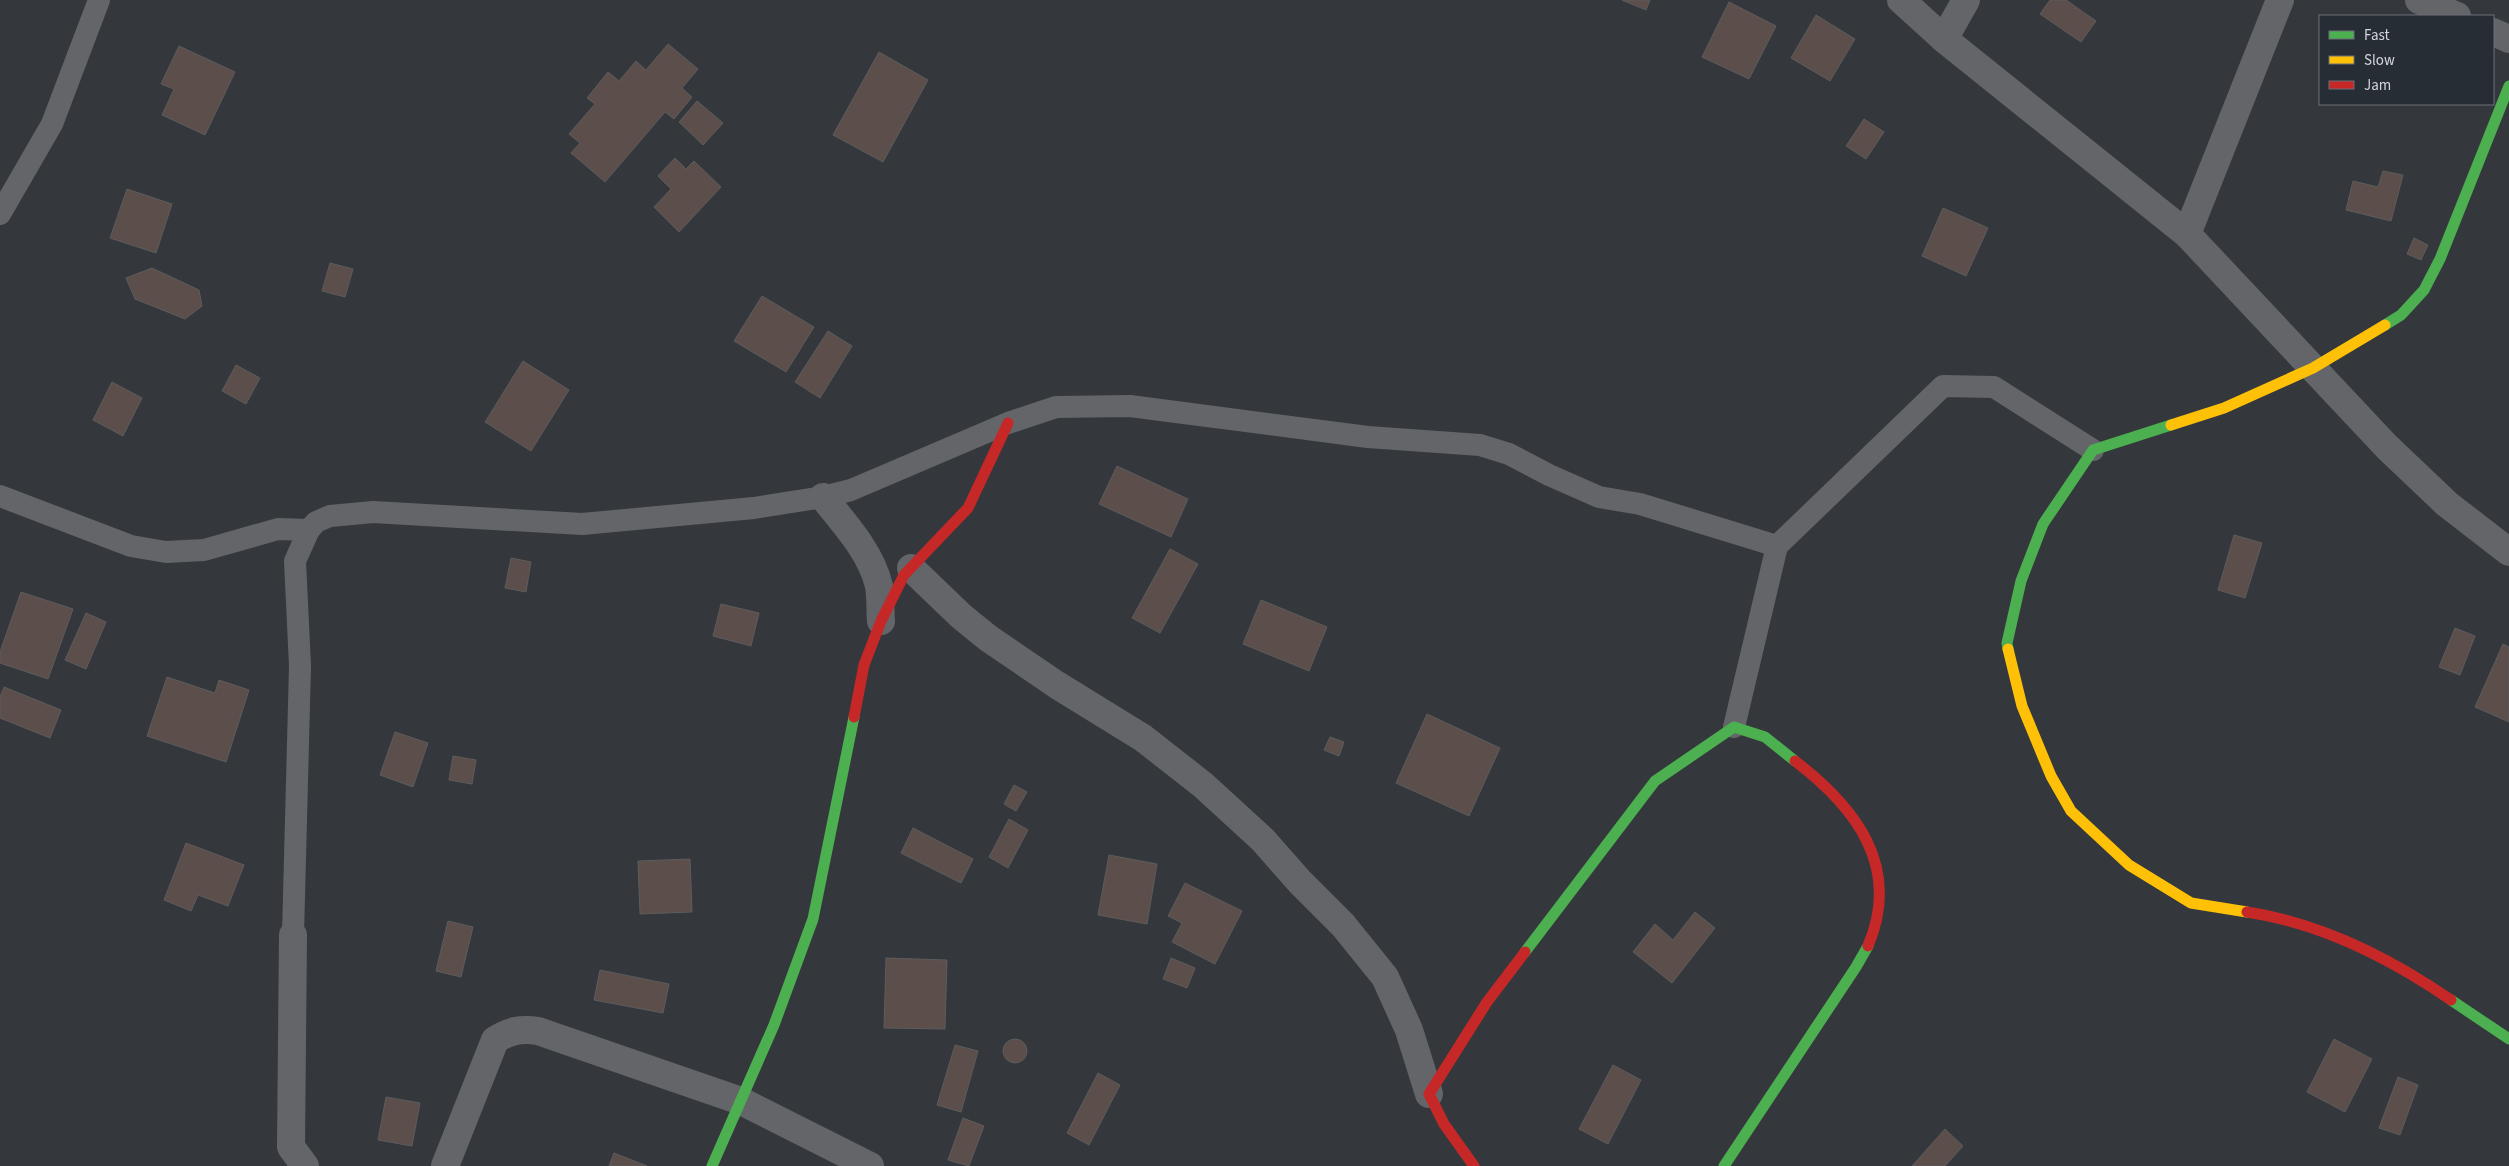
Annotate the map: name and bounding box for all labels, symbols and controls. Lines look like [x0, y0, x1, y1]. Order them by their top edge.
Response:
legend [2319, 15, 2494, 105]
text: Fast [2364, 25, 2390, 46]
text: Slow [2364, 50, 2395, 71]
text: Jam [2364, 75, 2391, 96]

